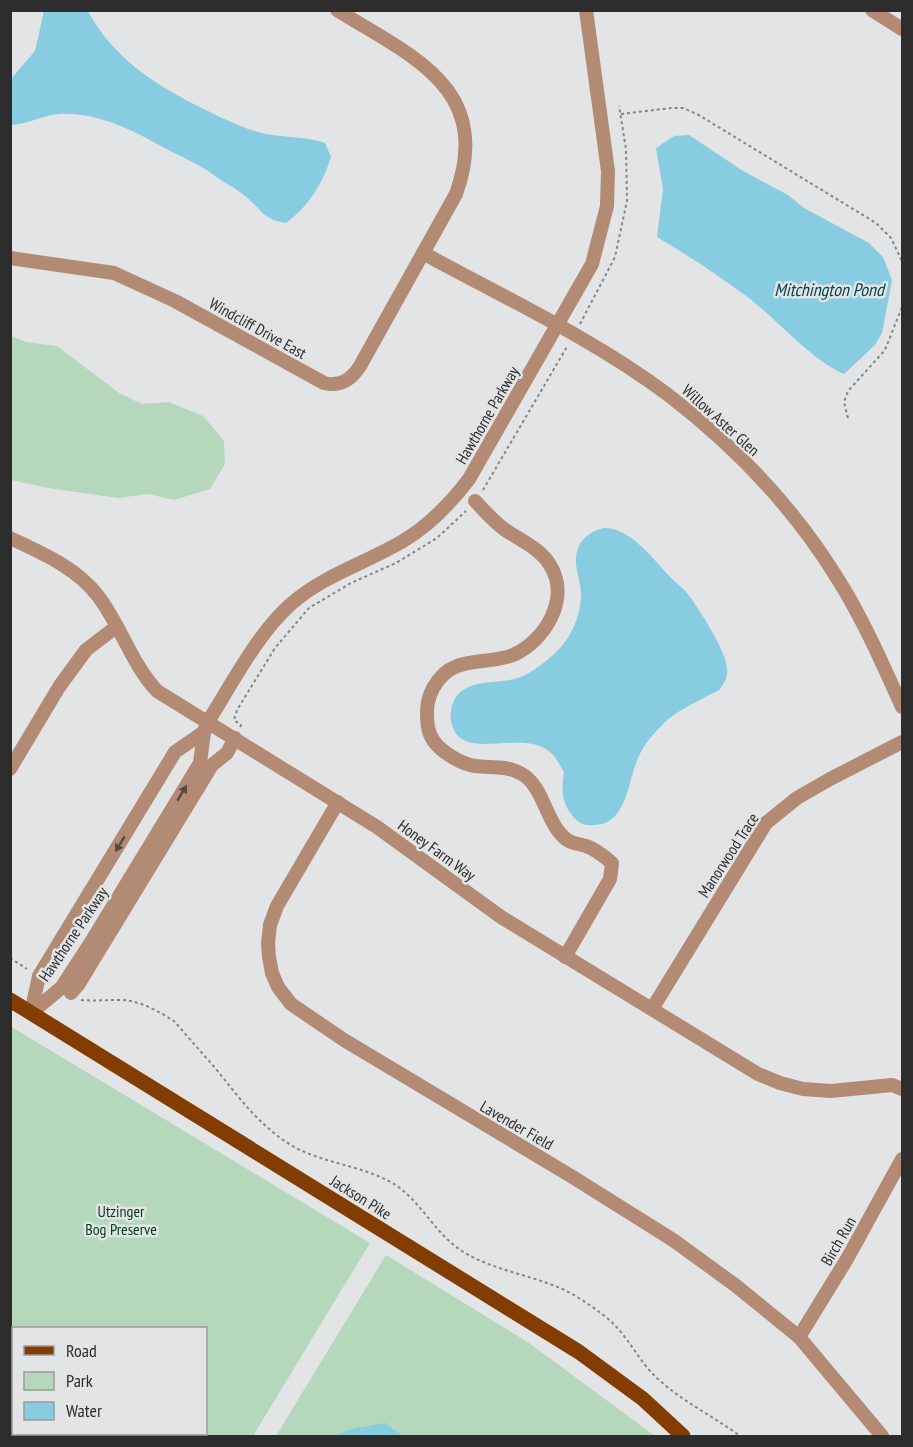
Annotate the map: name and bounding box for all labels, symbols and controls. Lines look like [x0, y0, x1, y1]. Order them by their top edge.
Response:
water label: Mitchington Pond [774, 278, 886, 301]
street label: Windcliff Drive East [206, 293, 311, 363]
street label: Hawthorne Parkway [451, 362, 523, 468]
street label: Willow Aster Glen [678, 380, 764, 460]
one-way arrow [177, 785, 188, 801]
street label: Manorwood Trace [693, 809, 763, 901]
street label: Honey Farm Way [394, 815, 480, 885]
one-way arrow [114, 836, 125, 852]
street label: Hawthorne Parkway [34, 883, 112, 985]
street label: Lavender Field [477, 1096, 557, 1154]
street label: Jackson Pike [326, 1170, 395, 1224]
park label: Utzinger Bog Preserve [85, 1201, 157, 1239]
street label: Birch Run [816, 1213, 860, 1269]
legend [12, 1327, 207, 1435]
text: Road [66, 1339, 97, 1362]
text: Park [66, 1369, 93, 1392]
text: Water [66, 1399, 102, 1422]

